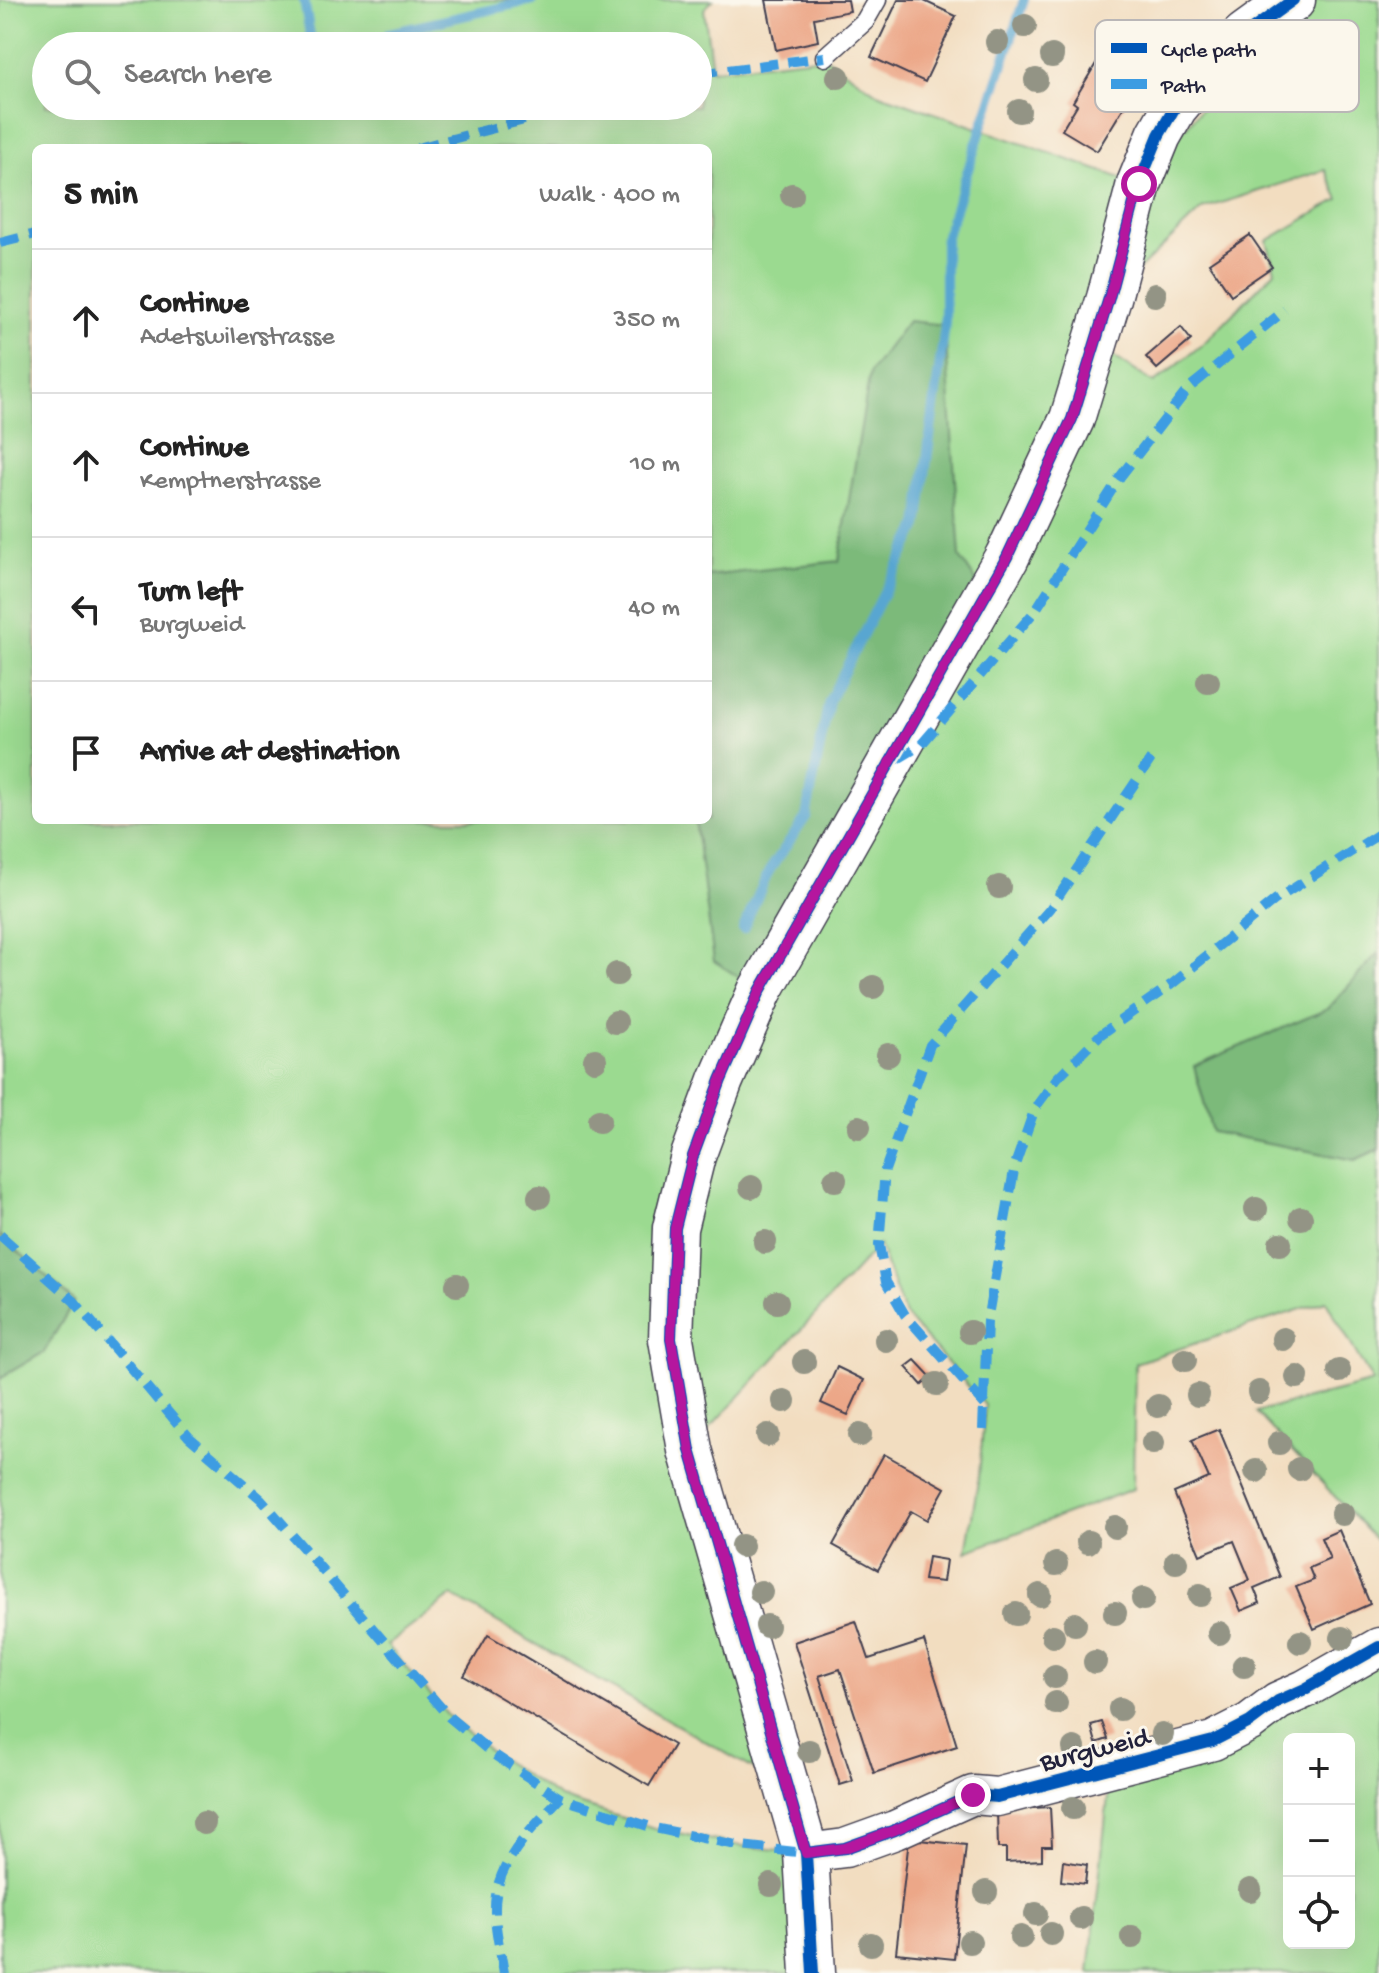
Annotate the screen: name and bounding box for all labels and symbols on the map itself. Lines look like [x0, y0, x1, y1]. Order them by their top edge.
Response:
legend [1095, 20, 1359, 112]
text: Cycle path [1161, 39, 1257, 65]
text: Path [1160, 75, 1206, 101]
route start [1121, 166, 1157, 202]
street label: Burgweid [1036, 1721, 1156, 1781]
route end [955, 1777, 991, 1813]

